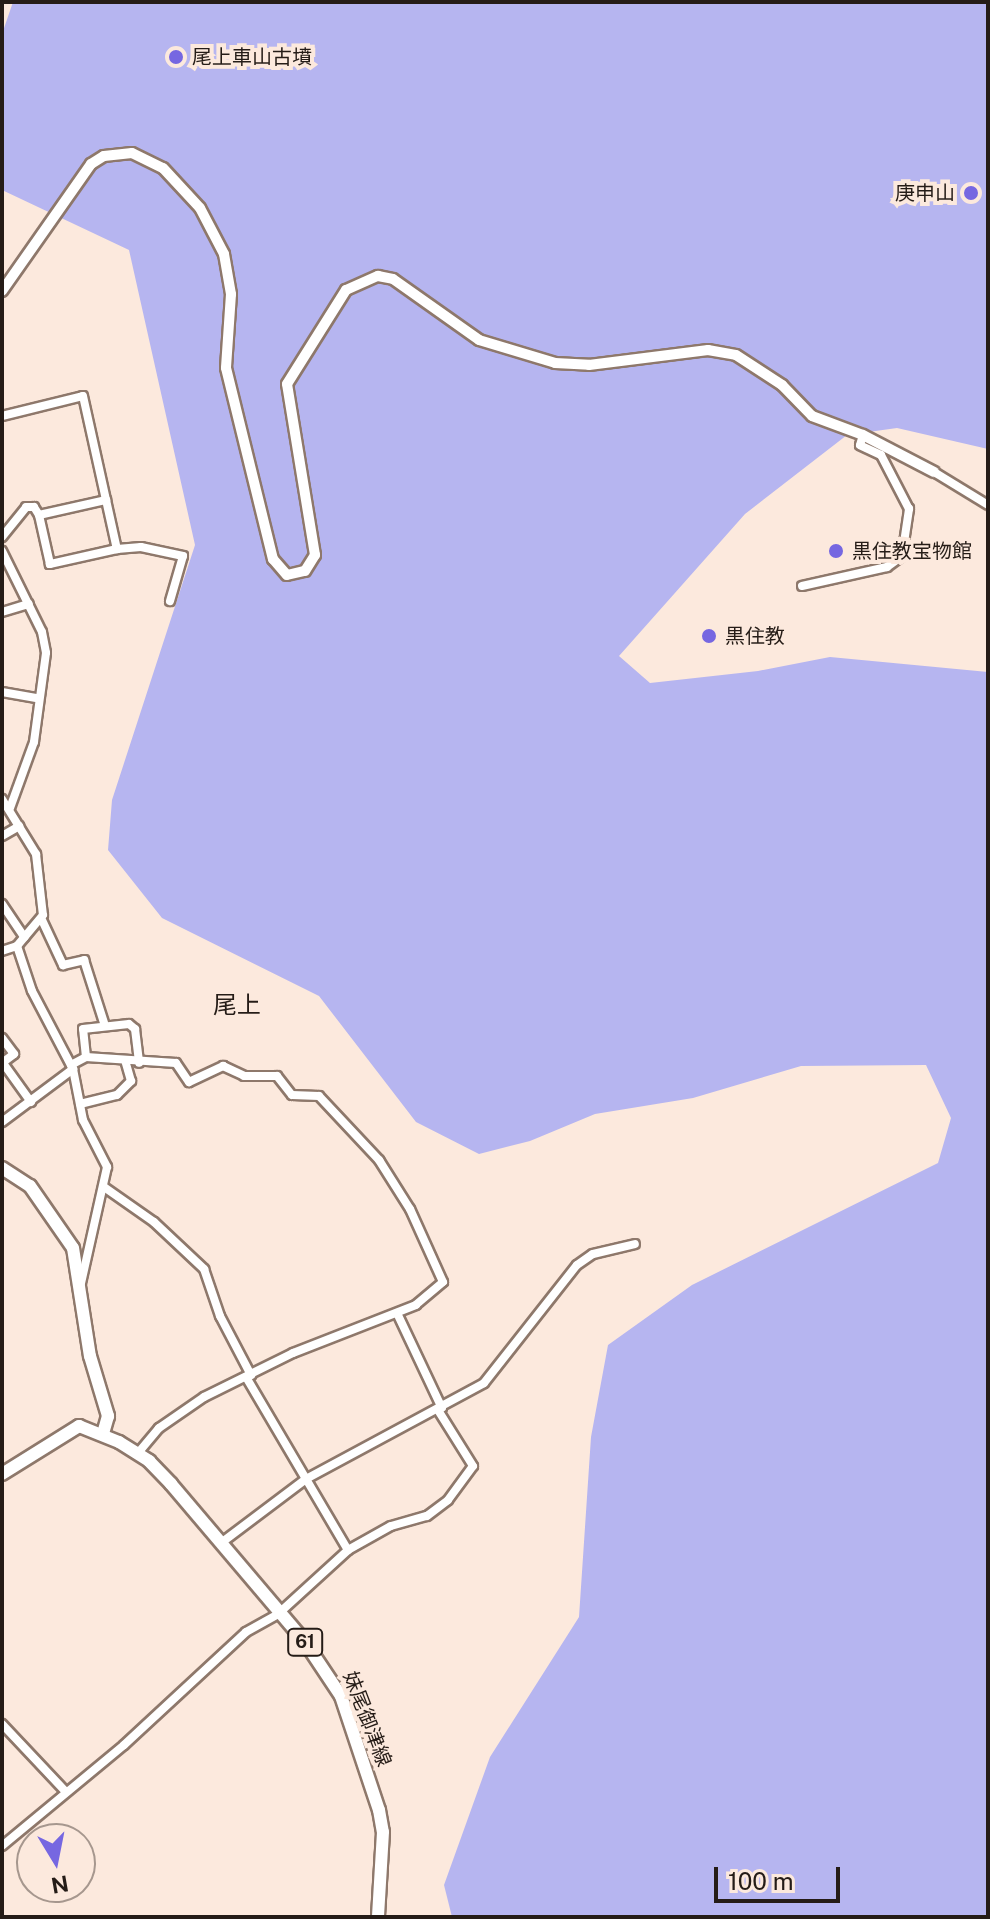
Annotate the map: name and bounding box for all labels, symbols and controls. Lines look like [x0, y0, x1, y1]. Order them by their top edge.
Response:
place label: 尾上車山古墳 [192, 45, 312, 69]
marker: 尾上車山古墳 [167, 48, 185, 66]
place label: 庚申山 [895, 181, 955, 205]
marker: 庚申山 [962, 184, 980, 202]
place label: 黒住教宝物館 [852, 539, 972, 563]
marker: 黒住教宝物館 [827, 542, 845, 560]
place label: 黒住教 [725, 624, 785, 648]
marker: 黒住教 [700, 627, 718, 645]
district label: 尾上 [213, 991, 261, 1019]
road number: 61 [287, 1628, 323, 1656]
street label: 妹尾御津線 [338, 1668, 396, 1770]
north arrow [16, 1823, 96, 1903]
scale bar [718, 1851, 844, 1901]
text: 100 m [728, 1867, 794, 1895]
text: N [49, 1870, 71, 1899]

